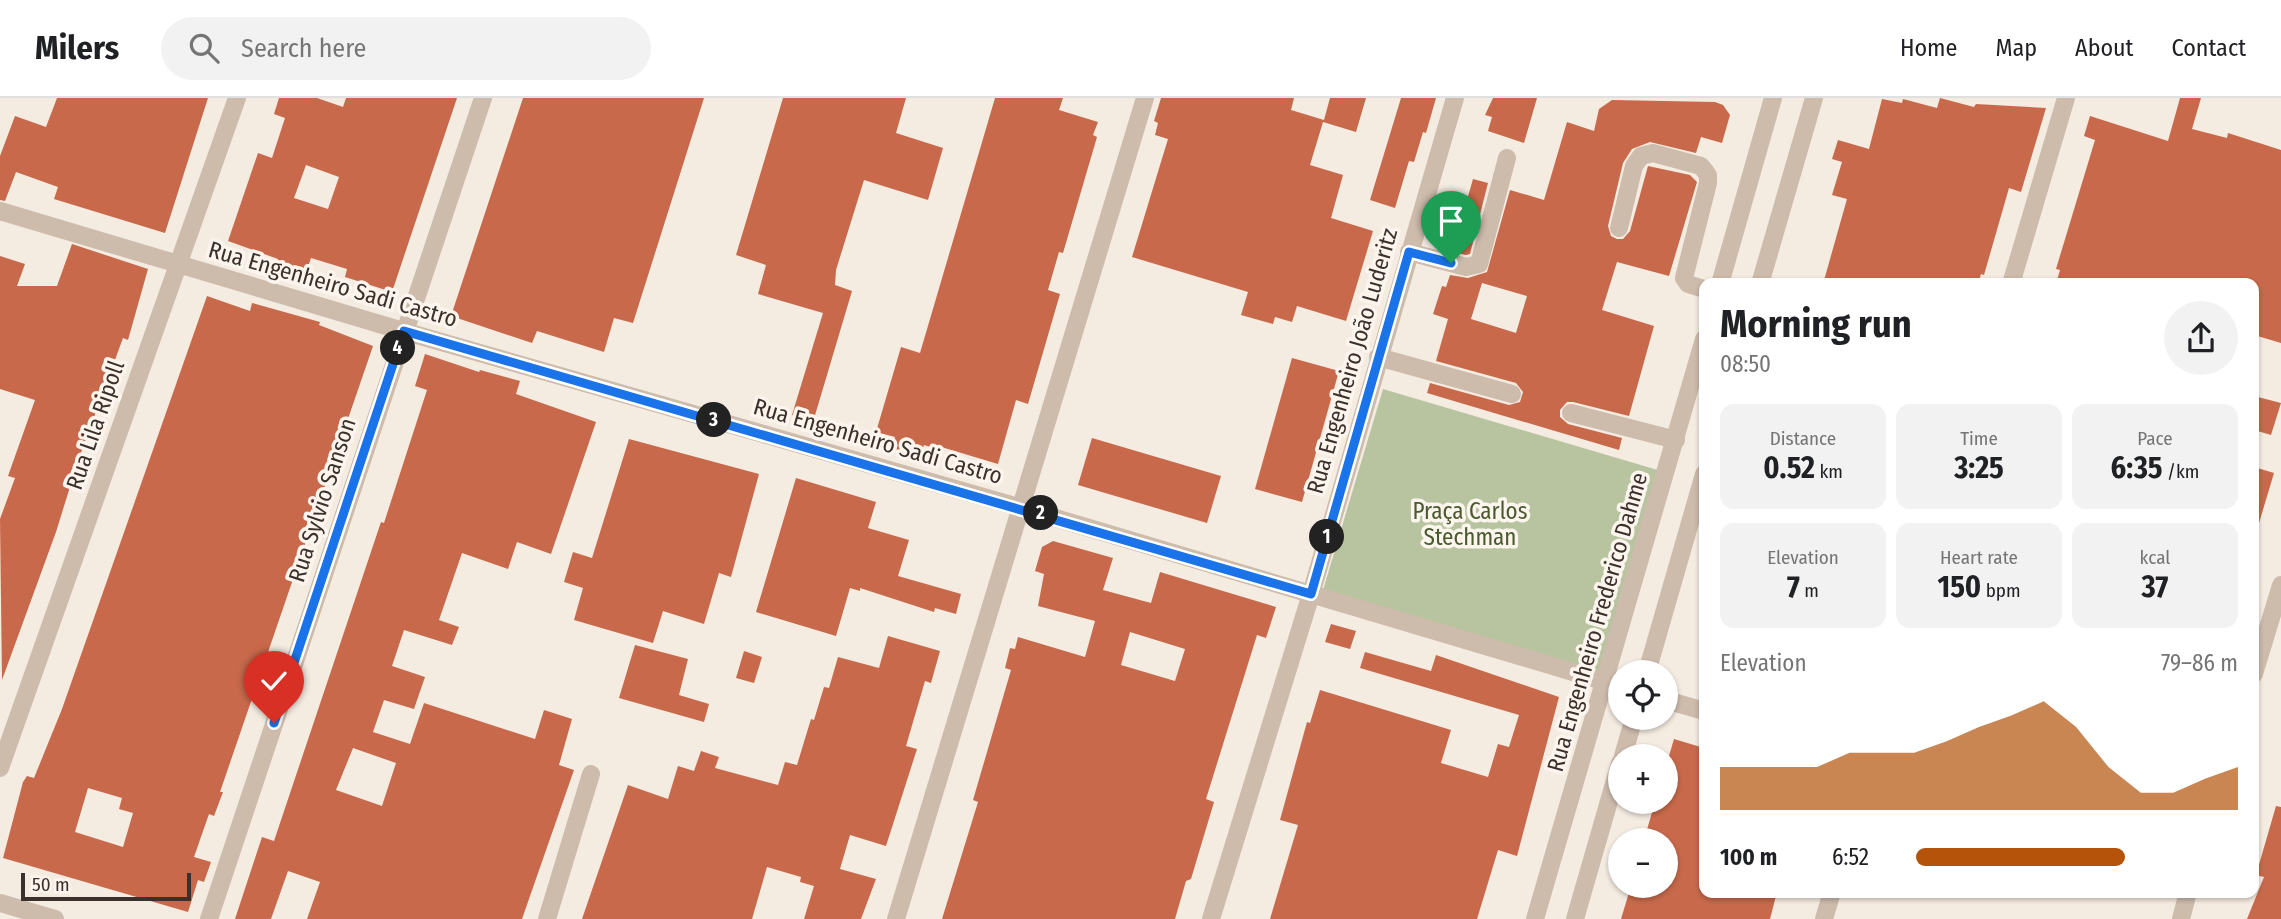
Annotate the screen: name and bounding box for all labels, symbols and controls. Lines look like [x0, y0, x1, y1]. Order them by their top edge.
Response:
search box [161, 17, 651, 80]
text: Milers [35, 28, 119, 68]
icon: search [185, 29, 223, 67]
text: Search here [241, 33, 366, 64]
text: Home [1900, 34, 1957, 62]
text: Map [1995, 34, 2037, 62]
text: About [2075, 34, 2133, 62]
text: Contact [2171, 34, 2246, 62]
pin [1421, 191, 1481, 263]
icon: arrive [1432, 202, 1470, 240]
street label: Rua Engenheiro João Luderitz [1301, 225, 1403, 497]
street label: Rua Engenheiro Sadi Castro [205, 235, 461, 333]
text: Morning run [1720, 301, 1912, 347]
button: share [2164, 301, 2238, 375]
pin: 4 [380, 330, 416, 366]
text: 4 [393, 336, 402, 359]
text: 08:50 [1720, 350, 1771, 378]
street label: Rua Lila Ripoll [60, 357, 130, 493]
street label: Rua Engenheiro Sadi Castro [750, 392, 1006, 490]
pin: 3 [696, 402, 732, 438]
text: 3 [709, 408, 718, 431]
street label: Rua Sylvio Sanson [282, 414, 362, 586]
text: Distance [1770, 427, 1836, 450]
text: Time [1960, 427, 1998, 450]
text: Pace [2137, 427, 2173, 450]
text: 0.52 [1763, 450, 1815, 486]
text: 3:25 [1954, 450, 2004, 486]
text: 6:35 [2111, 450, 2163, 486]
text: km [1815, 460, 1843, 483]
text: /km [2163, 460, 2199, 483]
street label: Rua Engenheiro Frederico Dahme [1541, 469, 1653, 775]
pin: 2 [1024, 496, 1058, 530]
park label: Praça Carlos Stechman [1412, 497, 1528, 551]
text: 2 [1036, 501, 1045, 524]
pin: 1 [1310, 520, 1344, 555]
text: 1 [1322, 525, 1331, 548]
text: Elevation [1767, 546, 1839, 569]
text: Heart rate [1940, 546, 2018, 569]
text: kcal [2140, 546, 2170, 569]
text: 7 [1787, 569, 1800, 605]
text: 150 [1937, 569, 1981, 605]
text: 37 [2142, 569, 2168, 605]
text: m [1800, 579, 1819, 602]
text: bpm [1981, 579, 2021, 602]
text: Elevation [1720, 649, 1807, 677]
text: 79–86 m [2161, 649, 2238, 677]
pin [244, 651, 304, 723]
map controls [1608, 660, 1678, 898]
button: locate [1608, 660, 1678, 730]
icon: check [255, 662, 293, 700]
button: + [1608, 744, 1678, 814]
button: − [1608, 828, 1678, 898]
text: 100 m [1720, 843, 1777, 871]
text: 6:52 [1832, 843, 1869, 871]
scale bar [21, 870, 191, 902]
text: 50 m [32, 873, 70, 896]

